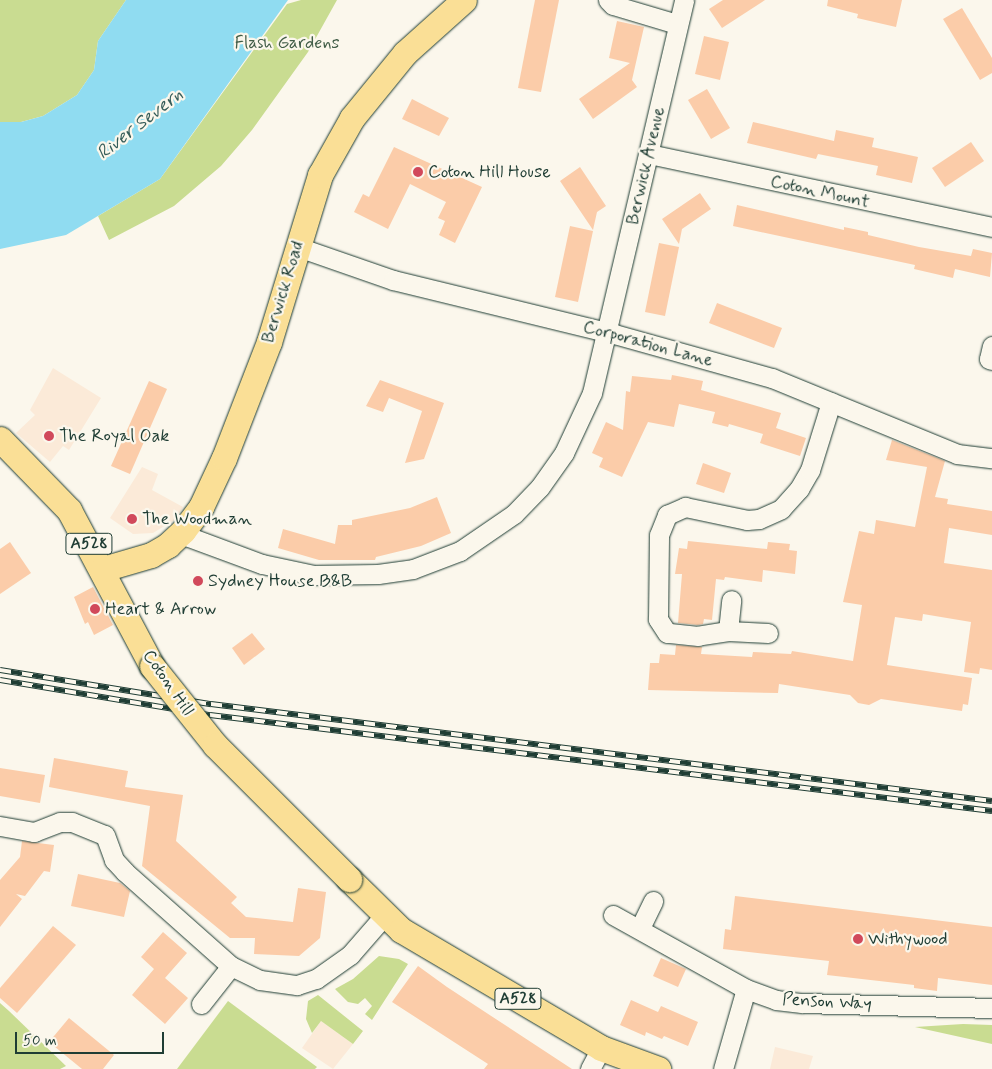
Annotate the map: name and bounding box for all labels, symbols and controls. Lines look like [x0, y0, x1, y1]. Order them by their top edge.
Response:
park label: Flash Gardens [234, 32, 340, 54]
water label: River Severn [92, 83, 188, 165]
street label: Berwick Avenue [621, 103, 671, 229]
place label: Coton Hill House [428, 161, 551, 183]
marker: Coton Hill House [412, 166, 424, 178]
street label: Coton Mount [769, 171, 871, 213]
street label: Berwick Road [257, 239, 309, 345]
street label: Corporation Lane [582, 317, 714, 371]
place label: The Royal Oak [59, 425, 166, 447]
marker: The Royal Oak [43, 430, 55, 442]
place label: The Woodman [142, 508, 253, 530]
marker: The Woodman [126, 513, 138, 525]
road number: A528 [65, 530, 113, 558]
place label: Sydney House B&B [208, 570, 349, 592]
marker: Sydney House B&B [192, 575, 204, 587]
place label: Heart & Arrow [105, 598, 216, 620]
marker: Heart & Arrow [89, 603, 101, 615]
street label: Coton Hill [138, 646, 198, 720]
place label: Withywood [868, 928, 948, 950]
marker: Withywood [852, 933, 864, 945]
road number: A528 [494, 986, 542, 1012]
street label: Penson Way [781, 989, 873, 1015]
scale bar [18, 1022, 166, 1054]
text: 50 m [23, 1031, 57, 1051]

